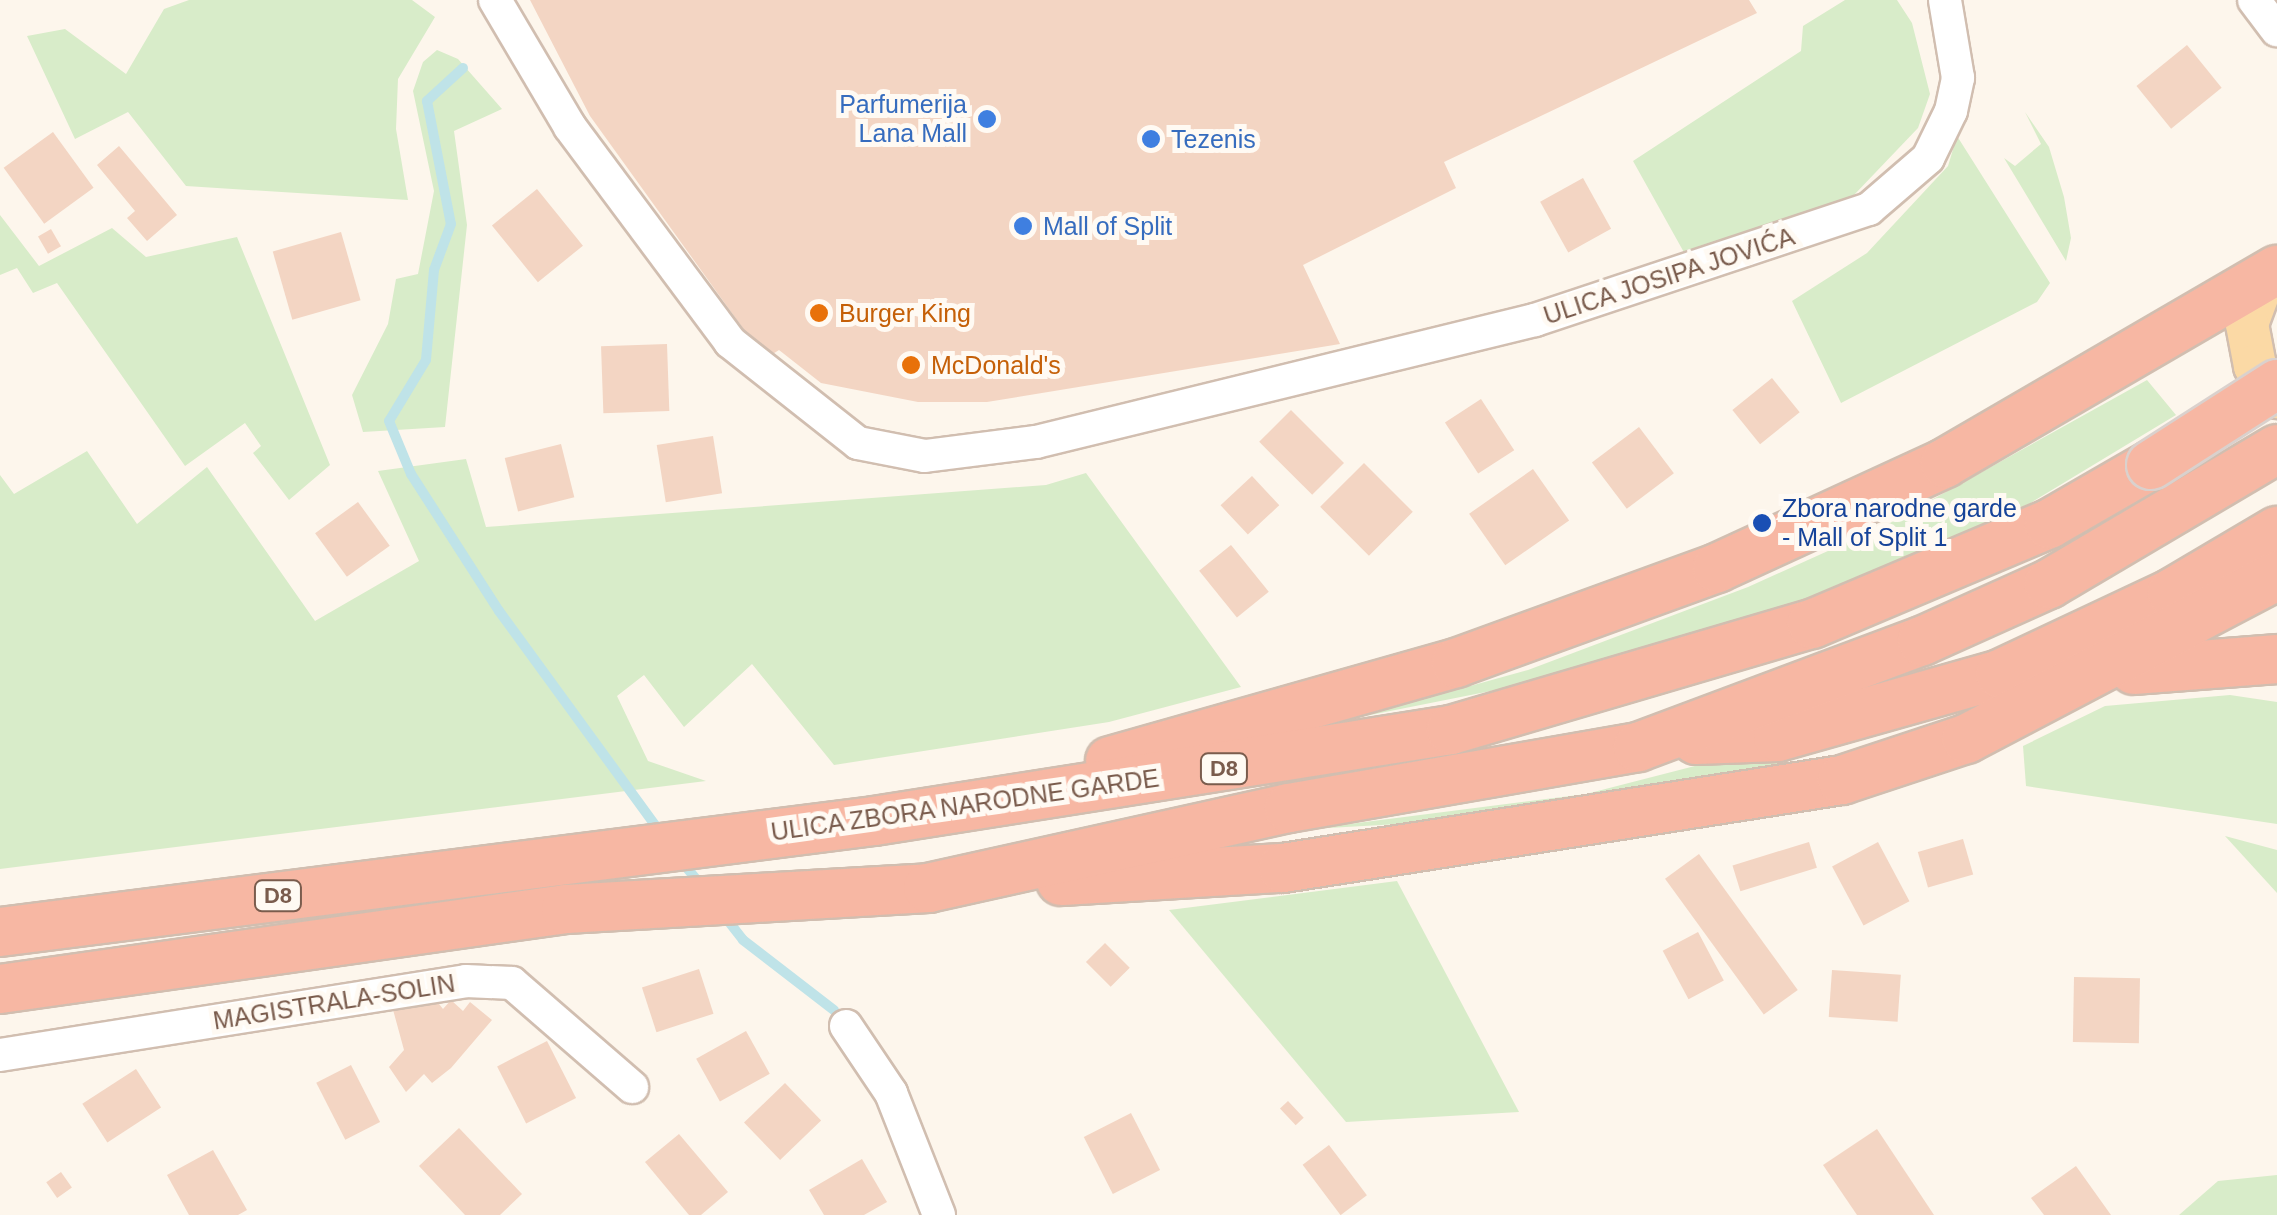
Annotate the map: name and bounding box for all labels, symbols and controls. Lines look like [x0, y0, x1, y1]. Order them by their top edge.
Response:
place label: Parfumerija Lana Mall [839, 90, 967, 149]
marker: Parfumerija Lana Mall [976, 108, 998, 130]
place label: Tezenis [1171, 124, 1256, 154]
marker: Tezenis [1140, 128, 1162, 150]
place label: Mall of Split [1043, 211, 1172, 241]
marker: Mall of Split [1012, 215, 1034, 237]
street label: ULICA JOSIPA JOVIĆA [1538, 221, 1800, 331]
place label: Burger King [839, 298, 971, 328]
marker: Burger King [808, 302, 830, 324]
place label: McDonald's [931, 350, 1061, 380]
marker: McDonald's [900, 354, 922, 376]
place label: Zbora narodne garde - Mall of Split 1 [1782, 494, 2017, 553]
marker: Zbora narodne garde - Mall of Split 1 [1751, 512, 1773, 534]
road number: D8 [1199, 752, 1249, 786]
street label: ULICA ZBORA NARODNE GARDE [768, 763, 1162, 847]
road number: D8 [253, 879, 303, 913]
street label: MAGISTRALA-SOLIN [211, 968, 457, 1036]

